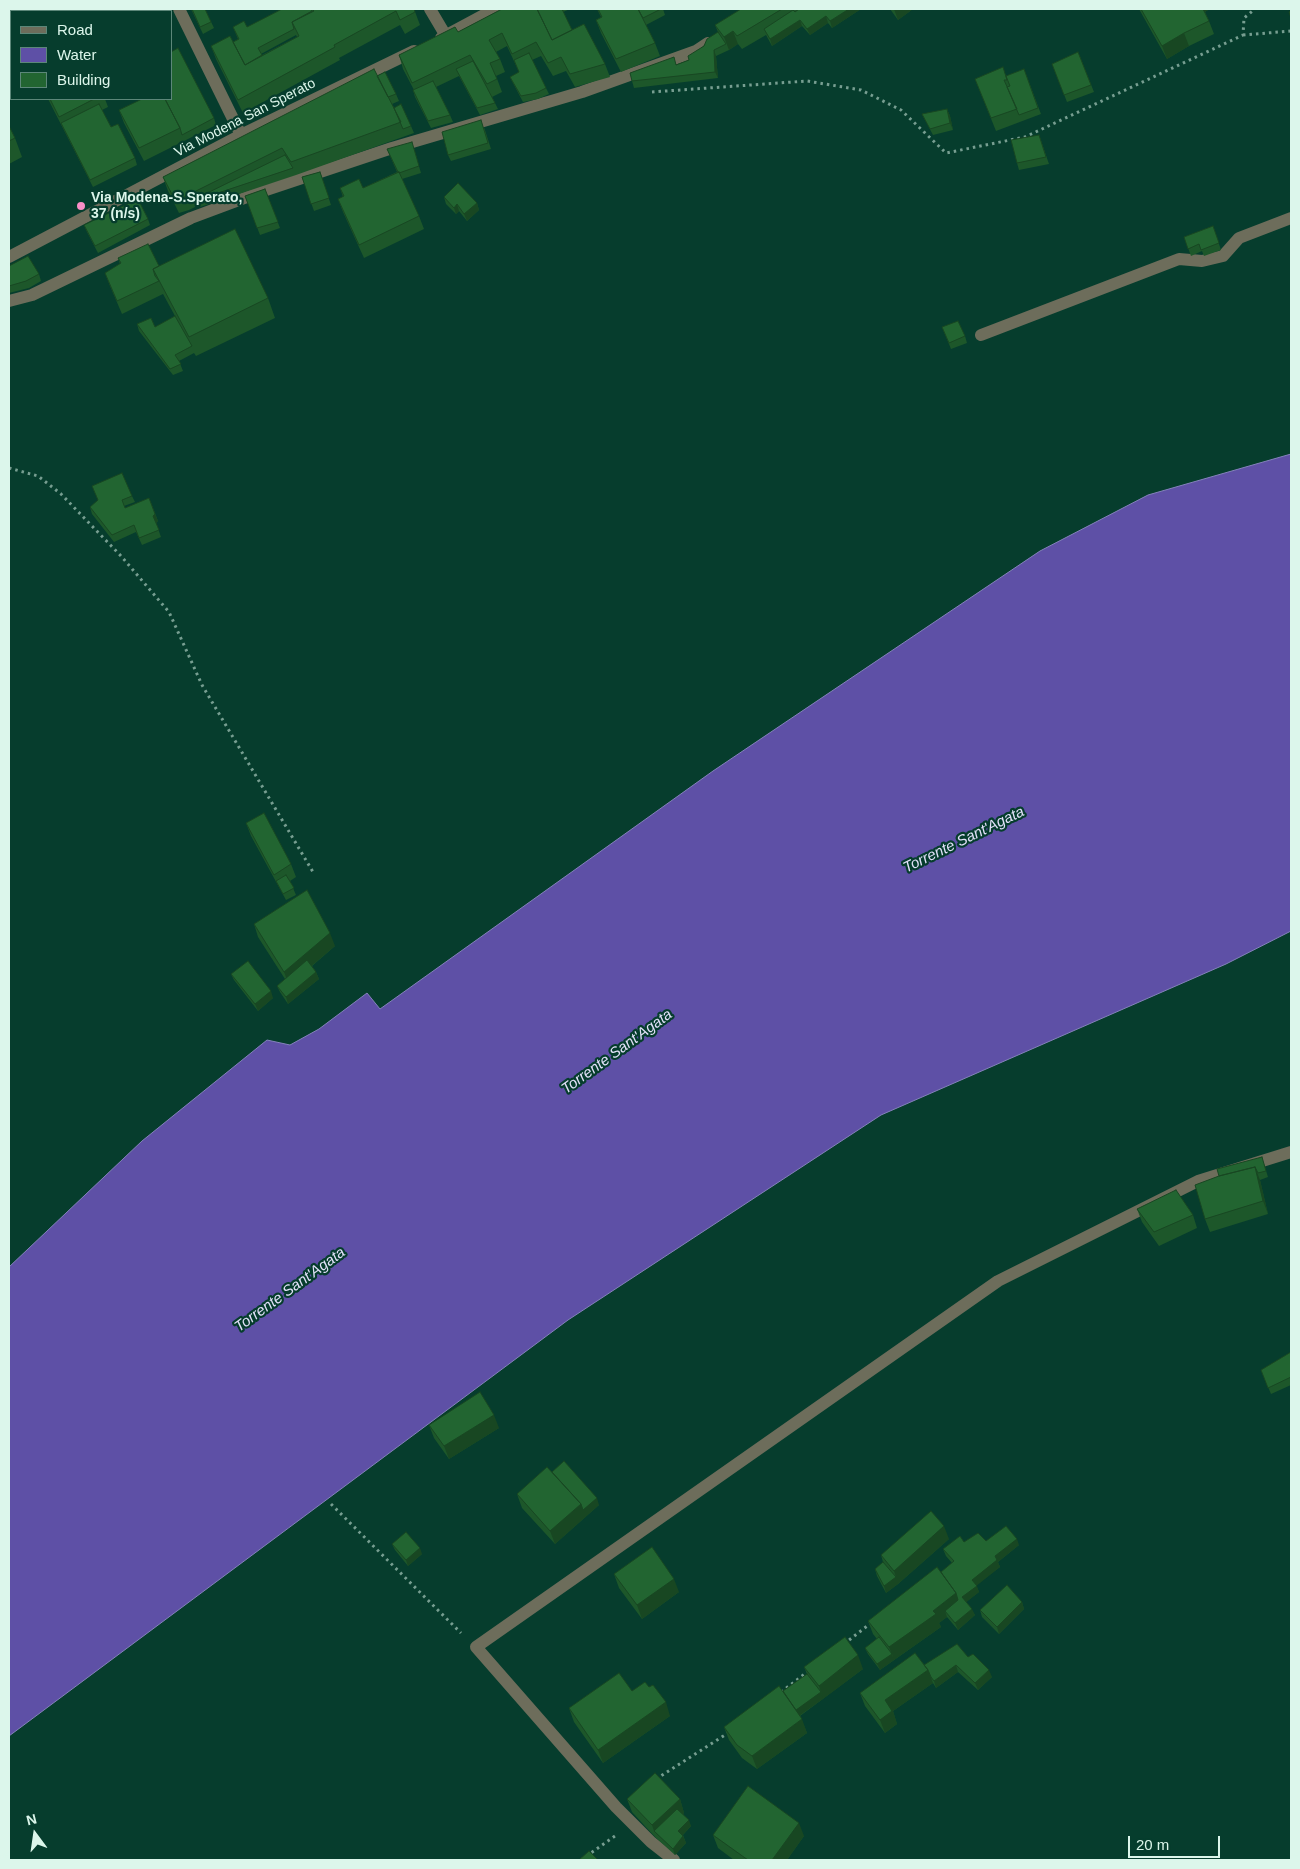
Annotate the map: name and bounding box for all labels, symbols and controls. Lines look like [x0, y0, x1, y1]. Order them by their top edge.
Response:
legend [10, 10, 172, 100]
text: Road [57, 21, 93, 38]
text: Water [57, 46, 96, 63]
text: Building [57, 71, 110, 88]
street label: Via Modena San Sperato [172, 75, 318, 161]
place label: Via Modena-S.Sperato, 37 (n/s) [91, 190, 242, 222]
marker: Via Modena-S.Sperato, 37 (n/s) [75, 200, 87, 212]
water label: Torrente Sant'Agata [901, 803, 1027, 877]
water label: Torrente Sant'Agata [558, 1006, 676, 1098]
water label: Torrente Sant'Agata [231, 1244, 349, 1336]
north arrow [10, 1809, 60, 1859]
text: N [25, 1810, 38, 1828]
scale bar [1130, 1826, 1222, 1858]
text: 20 m [1136, 1836, 1169, 1853]

